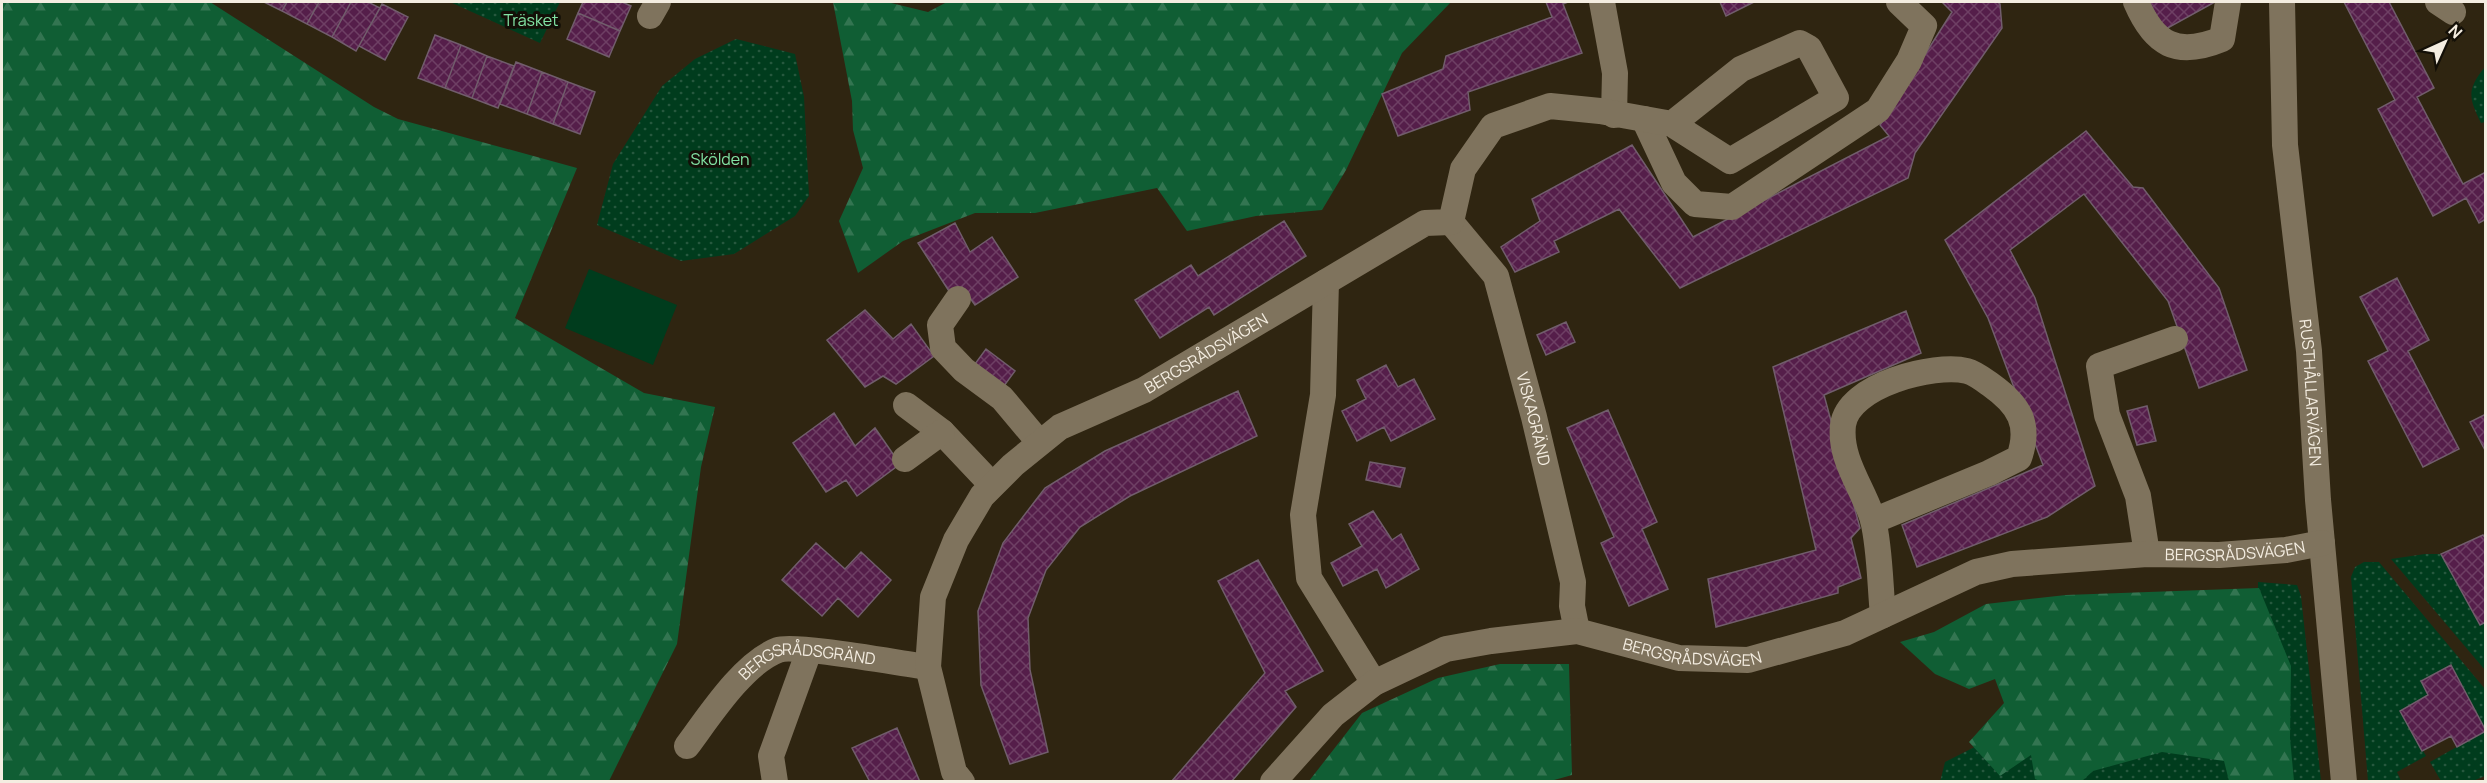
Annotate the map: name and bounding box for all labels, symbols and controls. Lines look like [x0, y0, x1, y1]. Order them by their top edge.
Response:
park label: Träsket [503, 9, 559, 31]
north arrow [2415, 12, 2475, 72]
text: N [2444, 20, 2467, 43]
park label: Skölden [691, 148, 749, 170]
street label: BERGSRÅDSVÄGEN [1140, 308, 1272, 398]
street label: RUSTHÅLLARVÄGEN [2294, 318, 2327, 467]
street label: VISKAGRÄND [1511, 369, 1556, 468]
street label: BERGSRÅDSVÄGEN [2165, 536, 2307, 566]
street label: BERGSRÅDSVÄGEN [1621, 633, 1764, 671]
street label: BERGSRÅDSGRÄND [733, 638, 878, 685]

